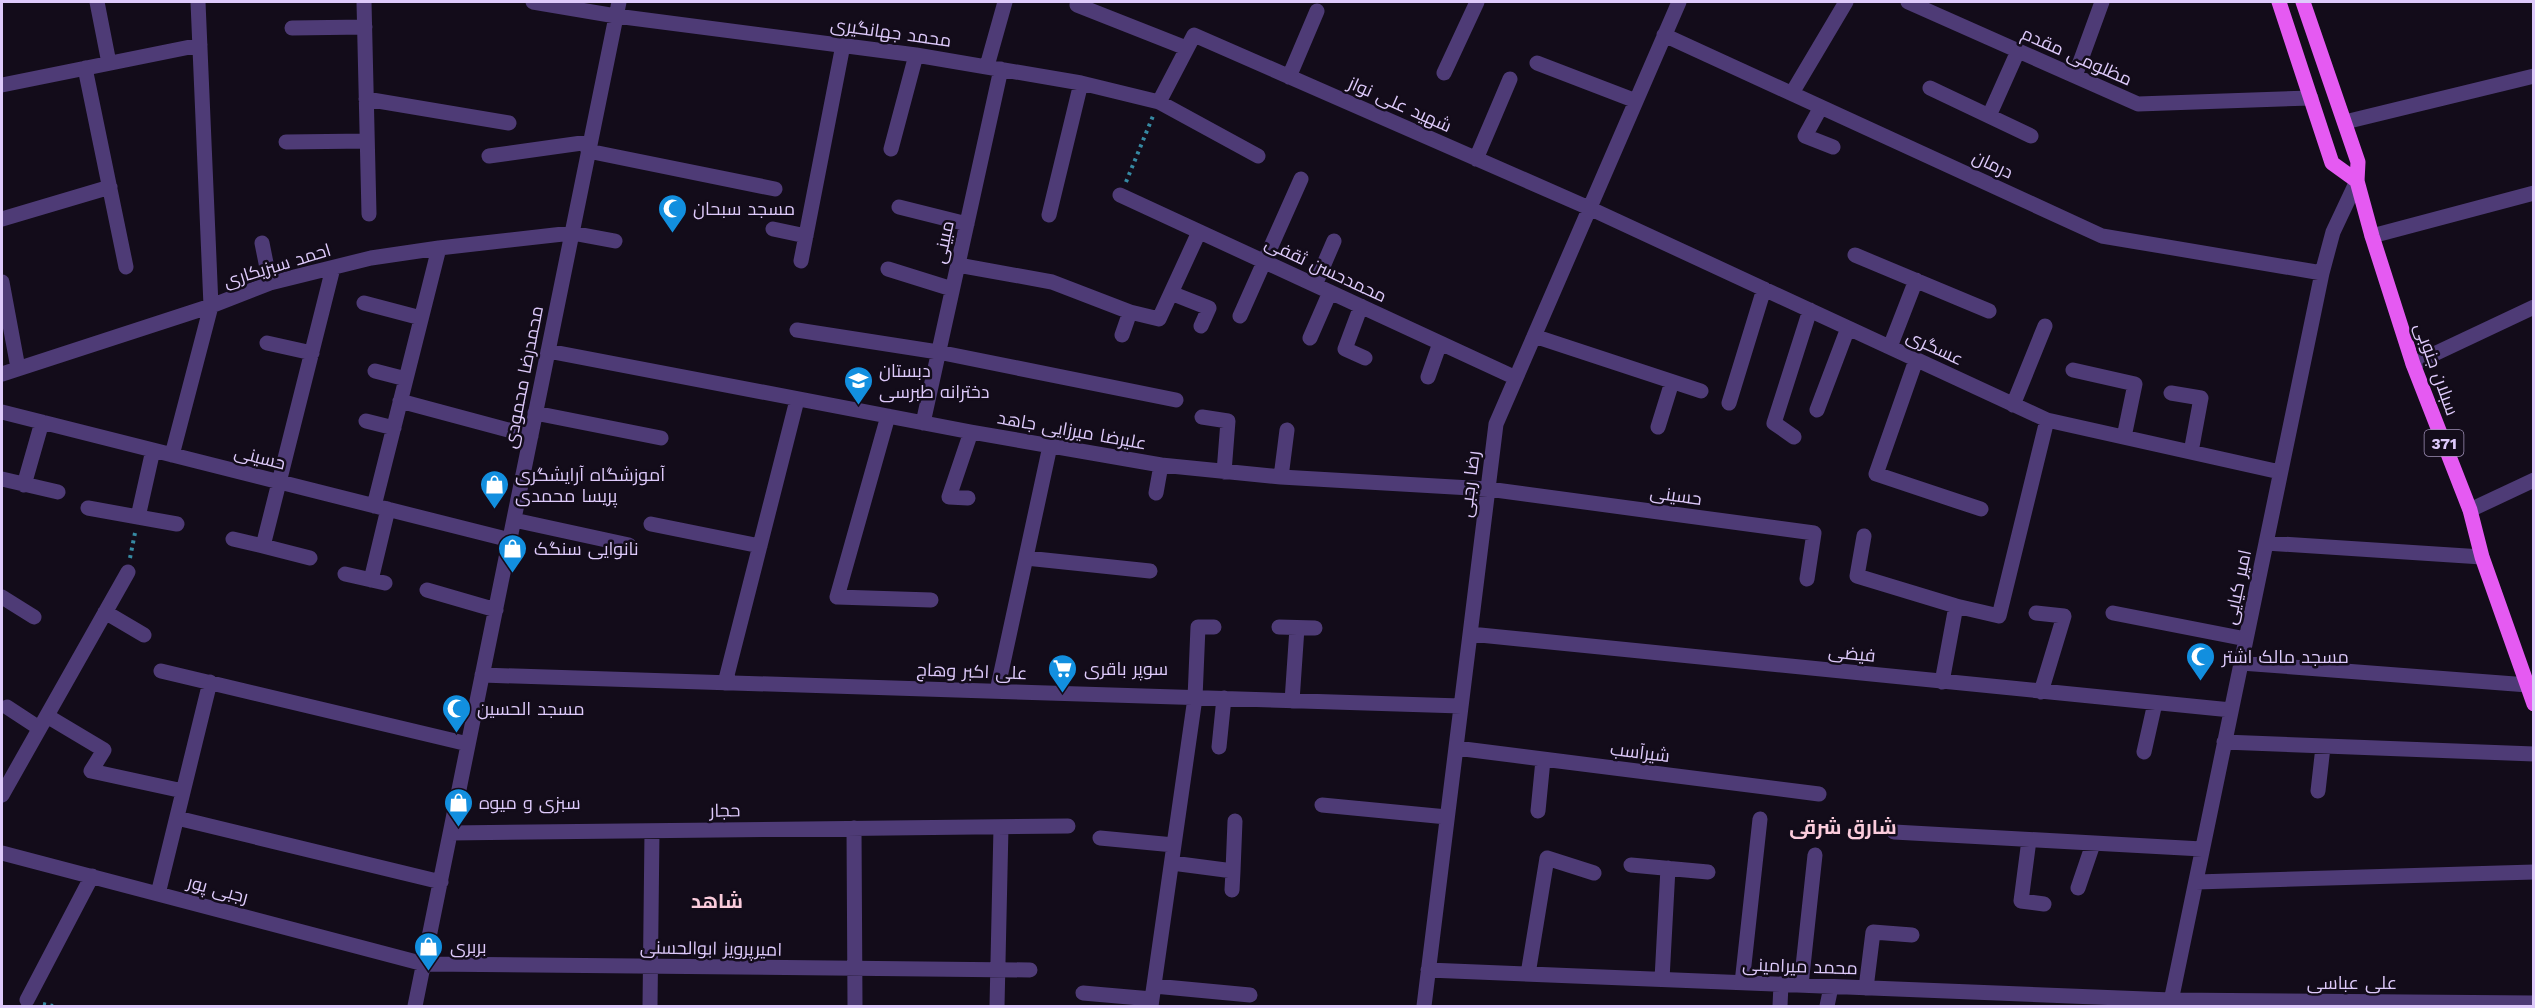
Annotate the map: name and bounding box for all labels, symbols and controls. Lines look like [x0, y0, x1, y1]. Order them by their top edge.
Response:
street label: محمد جهانگیری [829, 13, 953, 52]
street label: مظلومی مقدم [2018, 22, 2135, 92]
street label: شهید علی نواز [1344, 71, 1455, 137]
street label: درمان [1969, 146, 2017, 183]
mosque icon: مسجد سبحان [656, 192, 688, 234]
place label: مسجد سبحان [693, 198, 795, 220]
street label: مبینی [928, 219, 959, 266]
street label: محمدحسن ثقفی [1261, 232, 1390, 307]
street label: احمد سبزیکاری [221, 239, 334, 292]
street label: محمدرضا محمودی [499, 304, 548, 450]
street label: سبلان جنوبی [2410, 320, 2463, 418]
street label: عسگری [1903, 325, 1967, 370]
place label: دبستان دخترانه طبرسی [879, 360, 989, 403]
school or university icon: دبستان دخترانه طبرسی [842, 364, 874, 406]
street label: علیرضا میرزایی جاهد [996, 407, 1148, 454]
road number: 371 [2424, 430, 2464, 456]
street label: حسینی [232, 441, 288, 474]
street label: رضا رجبی [1455, 450, 1484, 519]
place label: آموزشگاه آرایشگری پریسا محمدی [515, 464, 665, 508]
shop icon: آموزشگاه آرایشگری پریسا محمدی [478, 468, 510, 510]
street label: حسینی [1649, 481, 1703, 510]
shop icon: نانوایی سنگک [497, 532, 529, 574]
place label: نانوایی سنگک [534, 538, 639, 560]
street label: امیر کیایی [2219, 548, 2256, 626]
street label: فیضی [1827, 640, 1877, 667]
mosque icon: مسجد مالک اشتر [2185, 640, 2217, 682]
place label: مسجد مالک اشتر [2221, 646, 2349, 668]
supermarket icon: سوپر باقری [1047, 652, 1079, 694]
place label: سوپر باقری [1084, 658, 1168, 681]
street label: علی اکبر وهاج [916, 659, 1028, 685]
mosque icon: مسجد الحسین [440, 692, 472, 734]
place label: مسجد الحسین [477, 698, 585, 720]
street label: شیرآسب [1609, 738, 1671, 767]
shop icon: سبزی و میوه [442, 786, 474, 828]
place label: سبزی و میوه [479, 792, 581, 814]
street label: حجار [708, 799, 741, 822]
district label: شارق شرقی [1789, 815, 1897, 840]
street label: رجبی پور [184, 871, 251, 909]
district label: شاهد [691, 889, 743, 913]
shop icon: بربری [413, 930, 445, 972]
place label: بربری [450, 936, 487, 958]
street label: امیرپرویز ابوالحسنی [640, 936, 782, 962]
street label: محمد میرامینی [1742, 953, 1858, 980]
street label: علی عباسی [2307, 972, 2397, 994]

